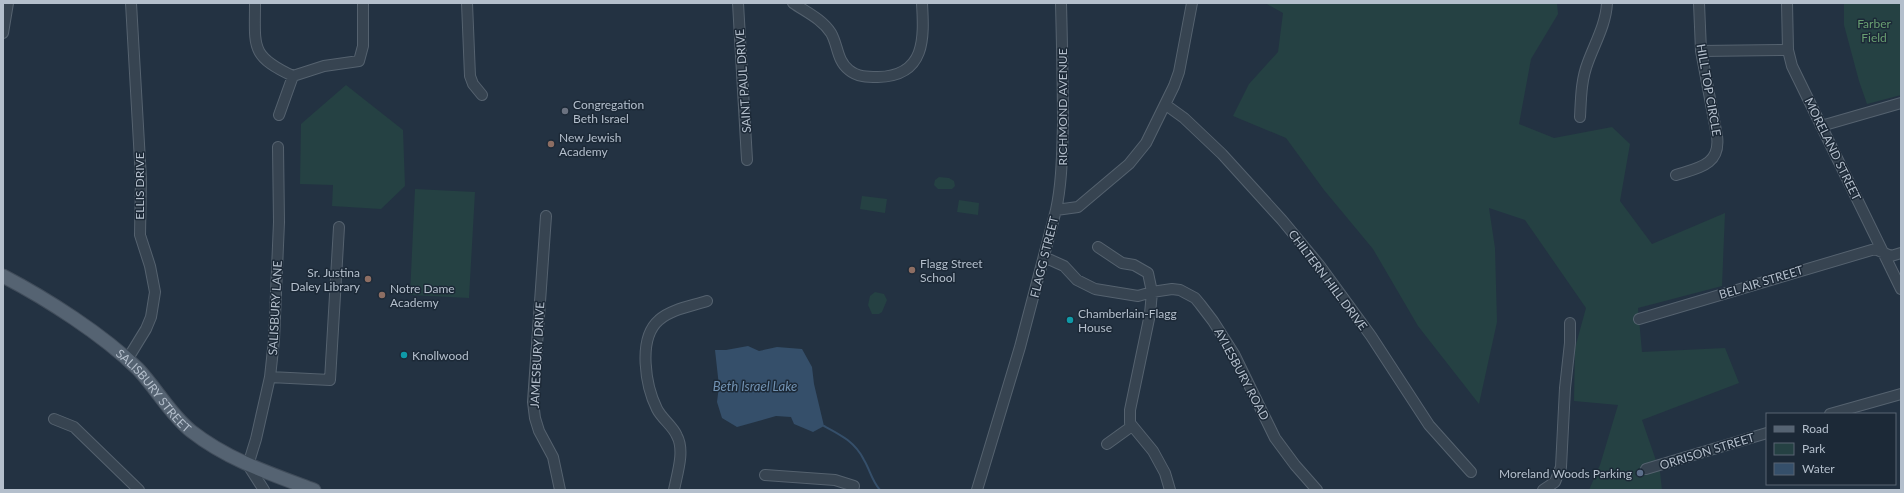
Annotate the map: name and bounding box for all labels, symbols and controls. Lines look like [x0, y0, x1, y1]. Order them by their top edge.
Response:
park label: Farber Field [1857, 16, 1891, 45]
street label: SAINT PAUL DRIVE [732, 28, 754, 133]
street label: HILL TOP CIRCLE [1694, 43, 1725, 137]
street label: RICHMOND AVENUE [1055, 48, 1070, 166]
street label: MORELAND STREET [1802, 95, 1864, 203]
place label: Congregation Beth Israel [573, 97, 644, 126]
marker: Congregation Beth Israel [560, 106, 570, 116]
place label: New Jewish Academy [559, 130, 622, 159]
marker: New Jewish Academy [546, 139, 556, 149]
street label: ELLIS DRIVE [132, 152, 147, 220]
street label: FLAGG STREET [1027, 215, 1061, 299]
street label: CHILTERN HILL DRIVE [1285, 227, 1371, 333]
place label: Flagg Street School [920, 256, 983, 285]
street label: SALISBURY LANE [265, 260, 285, 356]
street label: BEL AIR STREET [1717, 262, 1805, 302]
place label: Sr. Justina Daley Library [291, 265, 361, 294]
marker: Flagg Street School [907, 265, 917, 275]
marker: Sr. Justina Daley Library [363, 274, 373, 284]
place label: Notre Dame Academy [390, 281, 455, 310]
marker: Notre Dame Academy [377, 290, 387, 300]
street label: JAMESBURY DRIVE [527, 301, 547, 409]
place label: Chamberlain-Flagg House [1078, 306, 1177, 335]
marker: Chamberlain-Flagg House [1065, 315, 1075, 325]
street label: AYLESBURY ROAD [1211, 325, 1273, 423]
street label: SALISBURY STREET [113, 346, 195, 435]
place label: Knollwood [412, 348, 469, 363]
marker: Knollwood [399, 350, 409, 360]
water label: Beth Israel Lake [713, 378, 797, 394]
legend [1766, 413, 1896, 485]
text: Road [1802, 421, 1829, 436]
street label: ORRISON STREET [1658, 429, 1756, 473]
text: Park [1802, 441, 1826, 456]
text: Water [1802, 461, 1835, 476]
place label: Moreland Woods Parking [1499, 466, 1632, 481]
marker: Moreland Woods Parking [1635, 468, 1645, 478]

